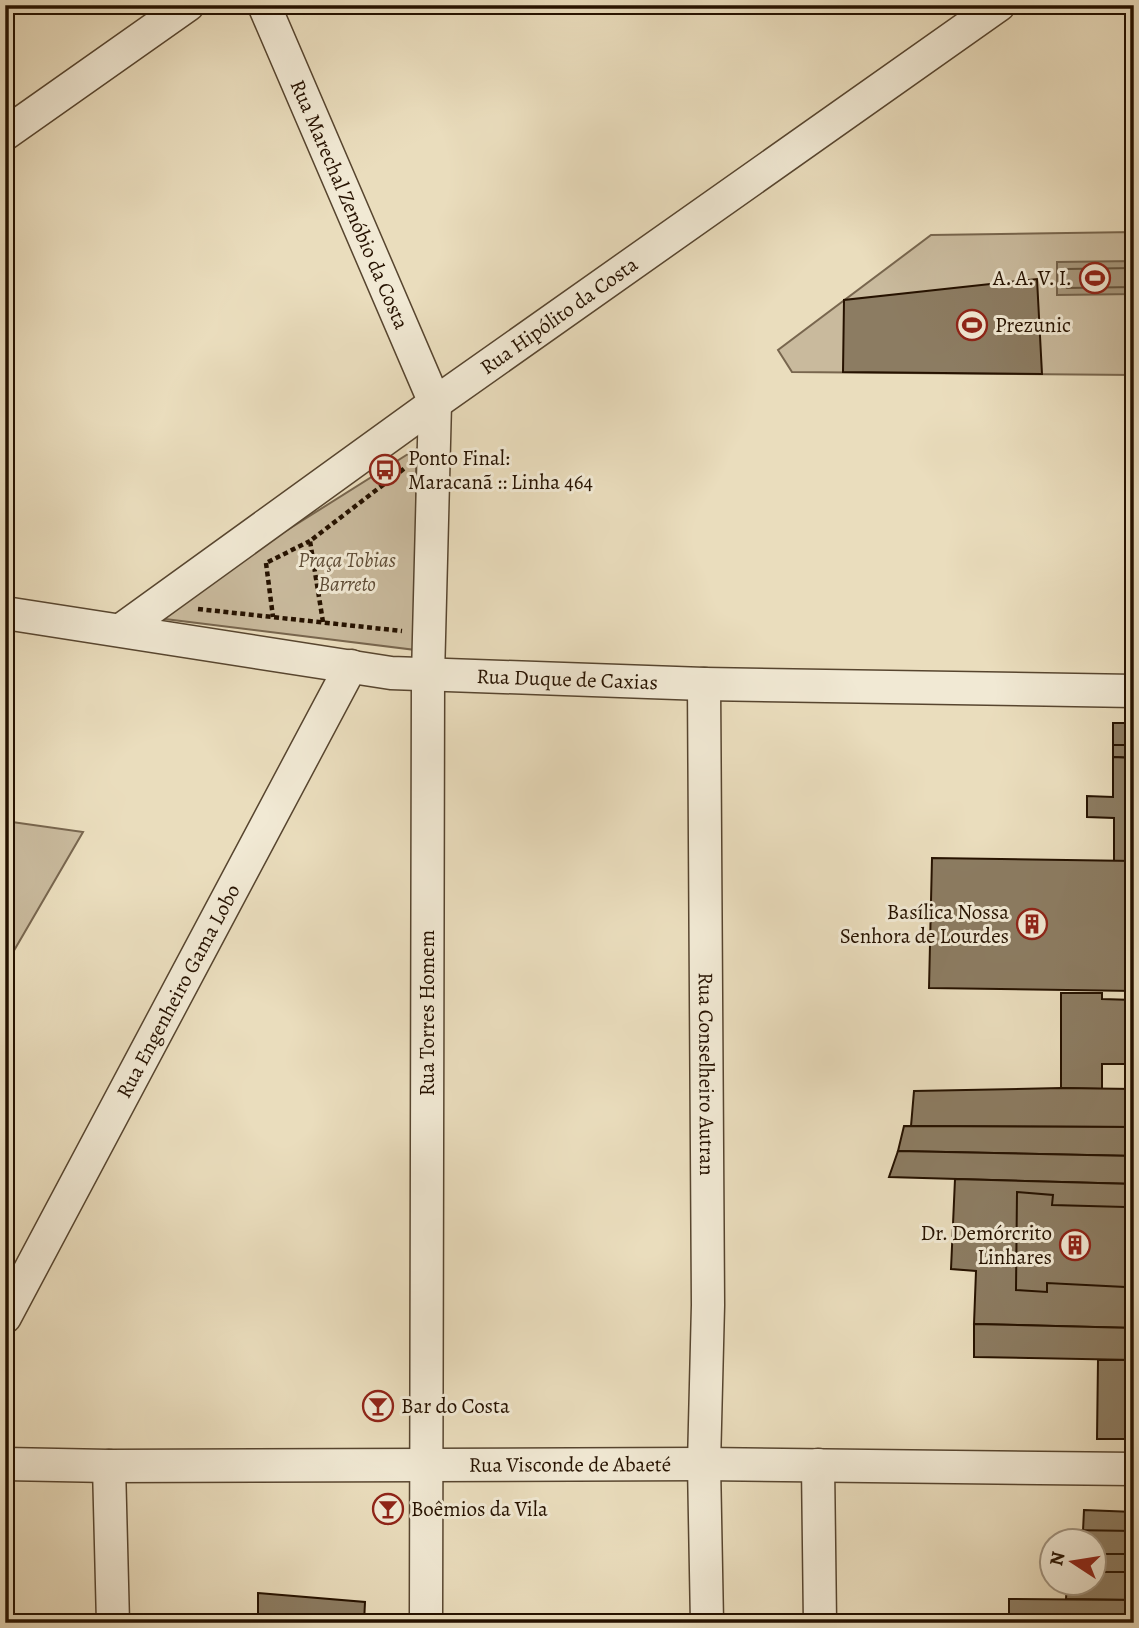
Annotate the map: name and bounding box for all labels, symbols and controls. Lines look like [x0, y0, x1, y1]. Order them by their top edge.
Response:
street label: Rua Marechal Zenóbio da Costa [284, 75, 416, 334]
street label: Rua Hipólito da Costa [474, 250, 643, 381]
sports icon: A. A. V. I. [1078, 261, 1112, 295]
place label: A. A. V. I. [992, 264, 1072, 292]
sports icon: Prezunic [955, 308, 989, 342]
place label: Prezunic [995, 311, 1071, 339]
place label: Ponto Final: Maracanã :: Linha 464 [408, 444, 593, 496]
bus stop icon: Ponto Final: Maracanã :: Linha 464 [368, 453, 402, 487]
park label: Praça Tobias Barreto [298, 546, 396, 598]
street label: Rua Duque de Caxias [476, 662, 658, 696]
street label: Rua Engenheiro Gama Lobo [110, 879, 247, 1103]
place label: Basílica Nossa Senhora de Lourdes [840, 898, 1009, 950]
building icon: Basílica Nossa Senhora de Lourdes [1015, 907, 1049, 941]
street label: Rua Torres Homem [413, 930, 441, 1096]
street label: Rua Conselheiro Autran [692, 972, 721, 1176]
place label: Dr. Demórcrito Linhares [921, 1219, 1052, 1271]
building icon: Dr. Demórcrito Linhares [1058, 1228, 1092, 1262]
bar icon: Bar do Costa [361, 1389, 395, 1423]
place label: Bar do Costa [401, 1392, 510, 1420]
street label: Rua Visconde de Abaeté [469, 1450, 671, 1479]
bar icon: Boêmios da Vila [371, 1492, 405, 1526]
place label: Boêmios da Vila [411, 1495, 548, 1523]
north arrow [1038, 1526, 1108, 1596]
text: N [1043, 1549, 1072, 1568]

